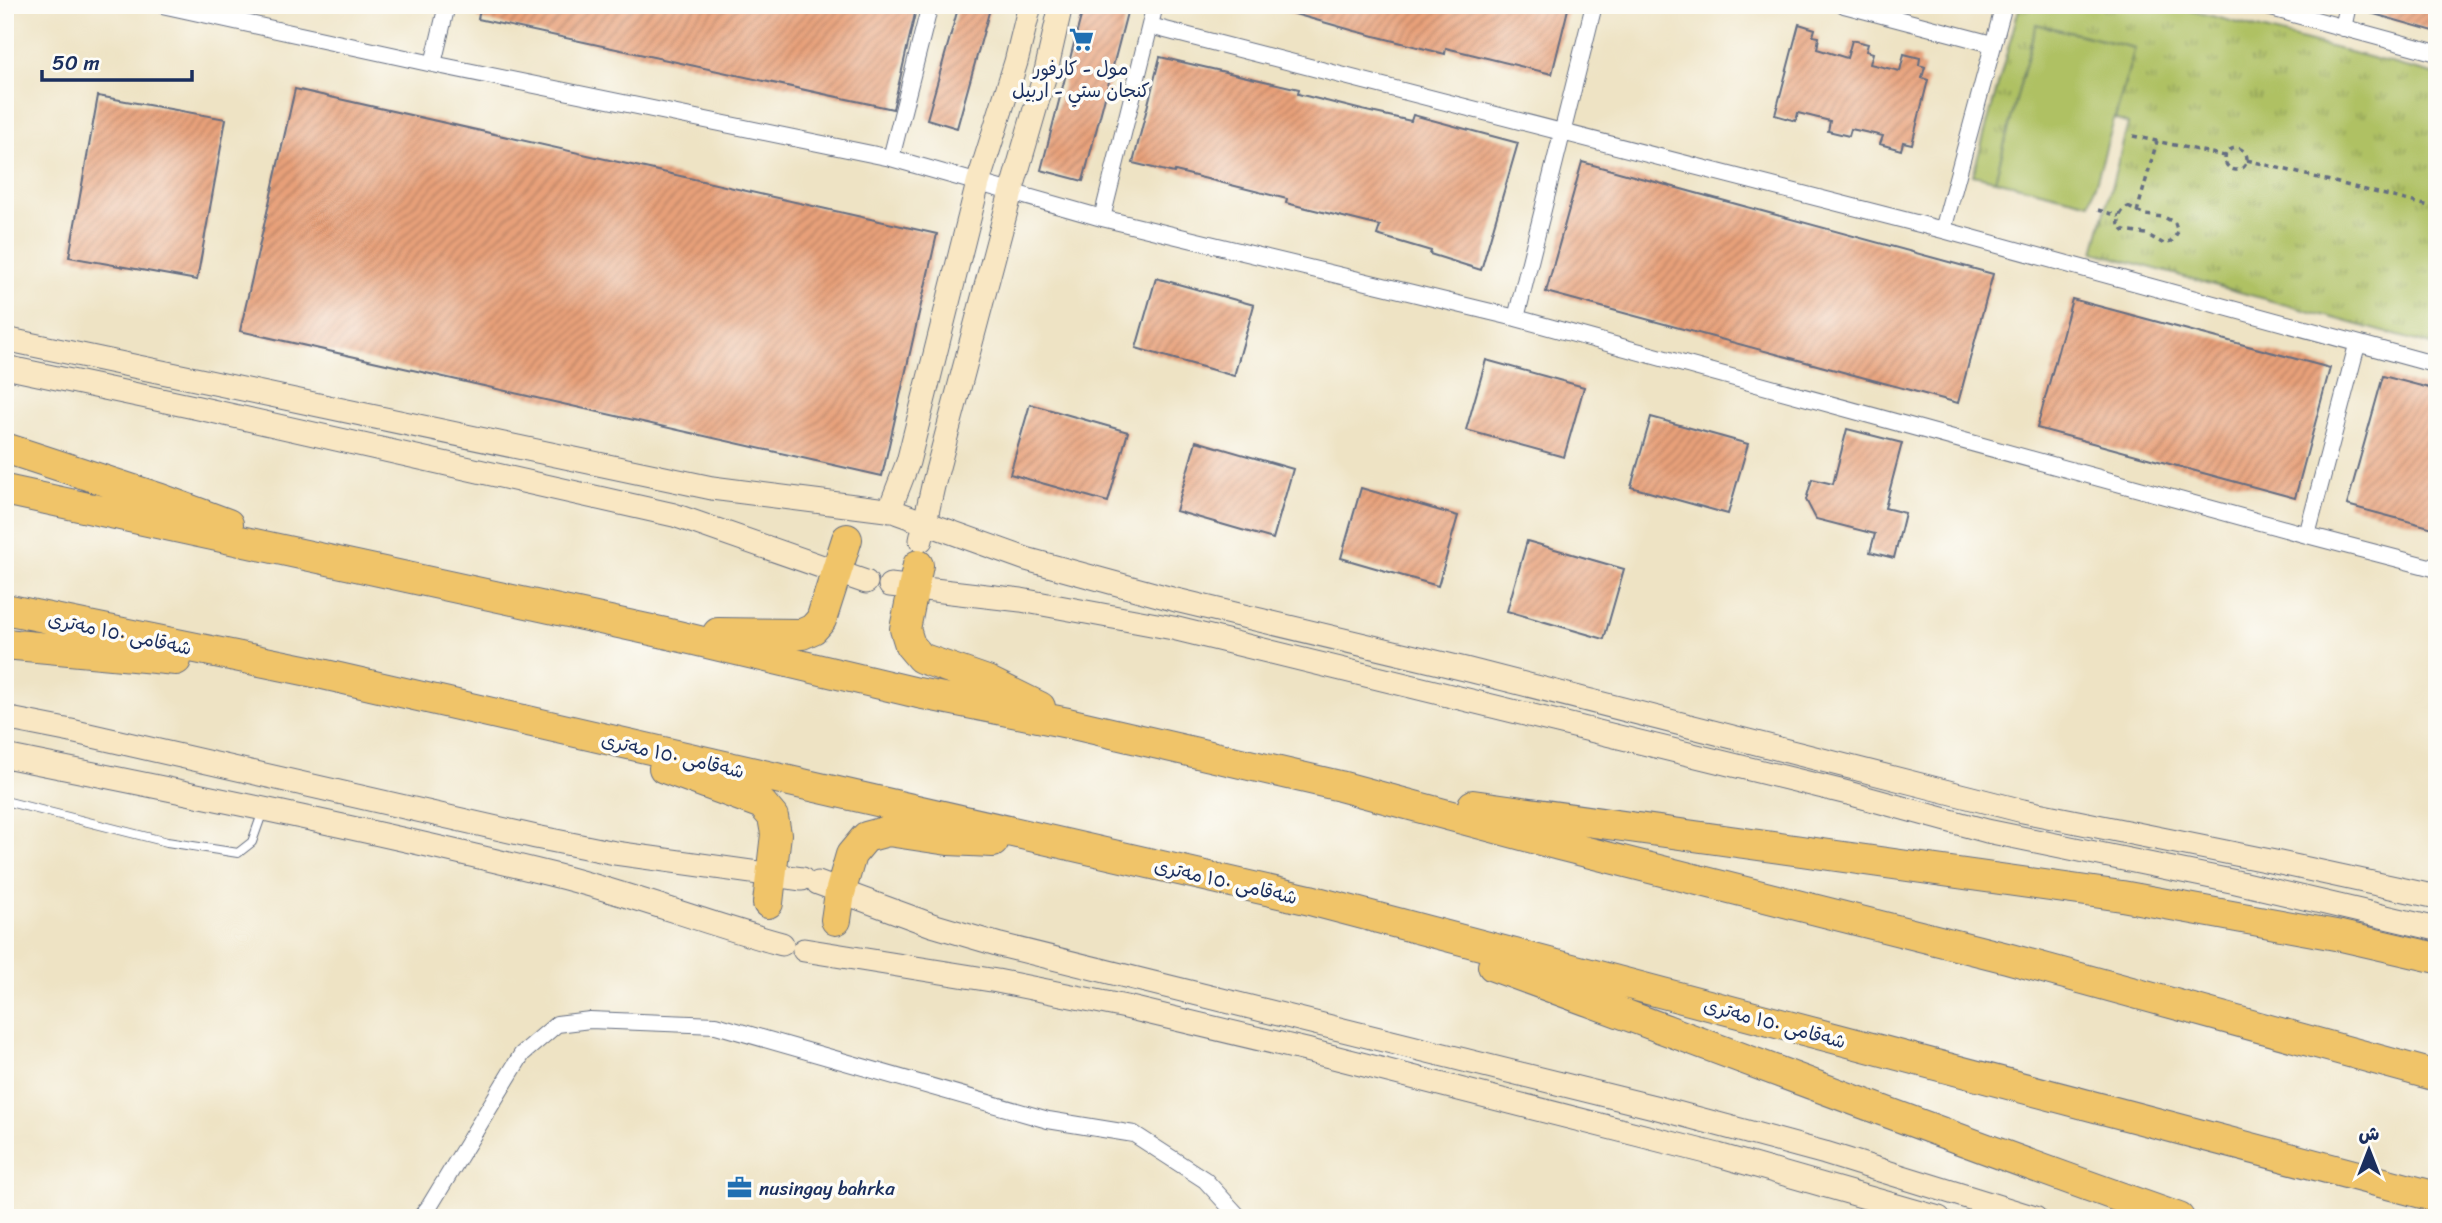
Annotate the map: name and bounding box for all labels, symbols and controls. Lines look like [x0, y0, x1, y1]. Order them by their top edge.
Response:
supermarket icon: مول - كارفور كنجان ستي - اربيل [1067, 26, 1095, 54]
scale bar [42, 38, 192, 82]
text: 50 m [52, 44, 100, 82]
place label: مول - كارفور كنجان ستي - اربيل [1012, 52, 1150, 107]
street label: شەقامی ١٥٠ مەتری [45, 602, 195, 665]
street label: شەقامی ١٥٠ مەتری [598, 723, 748, 788]
street label: شەقامی ١٥٠ مەتری [1151, 849, 1301, 914]
street label: شەقامی ١٥٠ مەتری [1700, 989, 1850, 1058]
north arrow [2334, 1114, 2404, 1184]
text: ش [2359, 1117, 2380, 1150]
place label: nusingay bahrka [759, 1172, 895, 1205]
office icon: nusingay bahrka [725, 1174, 753, 1202]

